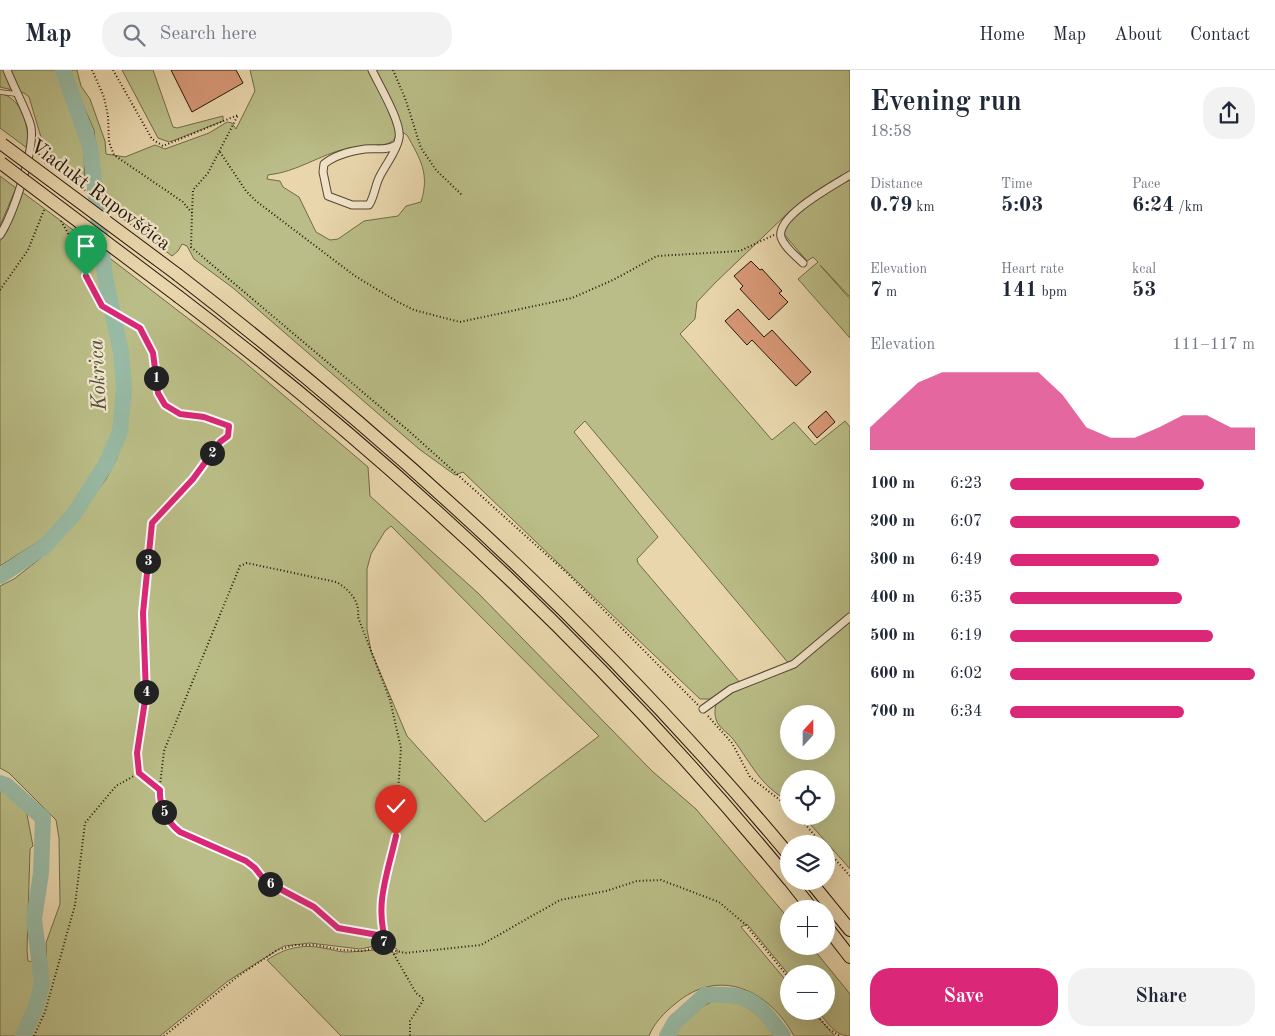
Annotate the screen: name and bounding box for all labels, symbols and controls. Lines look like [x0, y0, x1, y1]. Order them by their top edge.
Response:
search box [102, 12, 452, 57]
icon: search [120, 21, 148, 49]
text: Map [25, 23, 72, 47]
text: Search here [160, 25, 257, 44]
text: Home [979, 26, 1025, 44]
text: Map [1053, 26, 1086, 44]
text: About [1114, 26, 1162, 44]
text: Contact [1190, 26, 1250, 44]
button: share [1203, 87, 1255, 139]
text: Evening run [870, 89, 1022, 117]
text: 18:58 [870, 124, 912, 140]
street label: Viadukt Rupovščica [26, 136, 174, 255]
text: Distance [870, 177, 923, 191]
text: Time [1001, 177, 1032, 191]
text: Pace [1132, 177, 1160, 191]
text: 0.79 [870, 195, 912, 216]
text: 5:03 [1001, 195, 1043, 216]
text: 6:24 [1132, 195, 1174, 216]
text: km [912, 200, 935, 214]
text: /km [1174, 200, 1203, 214]
pin [65, 225, 107, 276]
icon: arrive [72, 232, 100, 260]
text: Elevation [870, 262, 927, 276]
text: Heart rate [1001, 262, 1064, 276]
text: kcal [1132, 262, 1156, 276]
text: 7 [870, 280, 882, 301]
text: 141 [1001, 280, 1038, 301]
text: 53 [1132, 280, 1156, 301]
text: m [882, 285, 897, 299]
text: bpm [1038, 285, 1067, 299]
text: Elevation [870, 337, 935, 353]
text: 111–117 m [1172, 337, 1255, 353]
water label: Kokrica [86, 338, 111, 412]
pin: 1 [144, 366, 168, 390]
text: 1 [152, 371, 161, 385]
pin: 2 [200, 440, 224, 466]
text: 2 [208, 446, 217, 460]
text: 100 m [870, 476, 915, 492]
text: 6:23 [950, 476, 982, 492]
text: 200 m [870, 514, 915, 530]
text: 6:07 [950, 514, 982, 530]
pin: 3 [136, 548, 160, 574]
text: 300 m [870, 552, 915, 568]
text: 6:49 [950, 552, 982, 568]
text: 3 [144, 554, 153, 568]
text: 400 m [870, 590, 915, 606]
text: 6:35 [950, 590, 982, 606]
text: 500 m [870, 628, 915, 644]
text: 6:19 [950, 628, 982, 644]
text: 600 m [870, 666, 915, 682]
text: 6:02 [950, 666, 982, 682]
pin: 4 [134, 680, 158, 704]
text: 4 [142, 685, 151, 699]
text: 700 m [870, 704, 915, 720]
text: 6:34 [950, 704, 982, 720]
north arrow [780, 705, 835, 760]
map controls [780, 705, 835, 1020]
button: locate [780, 770, 835, 825]
pin [375, 785, 417, 836]
icon: check [382, 792, 410, 820]
pin: 5 [152, 800, 176, 824]
text: 5 [160, 805, 169, 819]
button: layers [780, 835, 835, 890]
pin: 6 [258, 872, 282, 896]
text: 6 [266, 877, 275, 891]
button: + [780, 900, 835, 955]
pin: 7 [370, 930, 396, 954]
text: 7 [379, 935, 388, 949]
button: − [780, 965, 835, 1020]
button: Save [870, 968, 1058, 1026]
button: Share [1068, 968, 1255, 1026]

